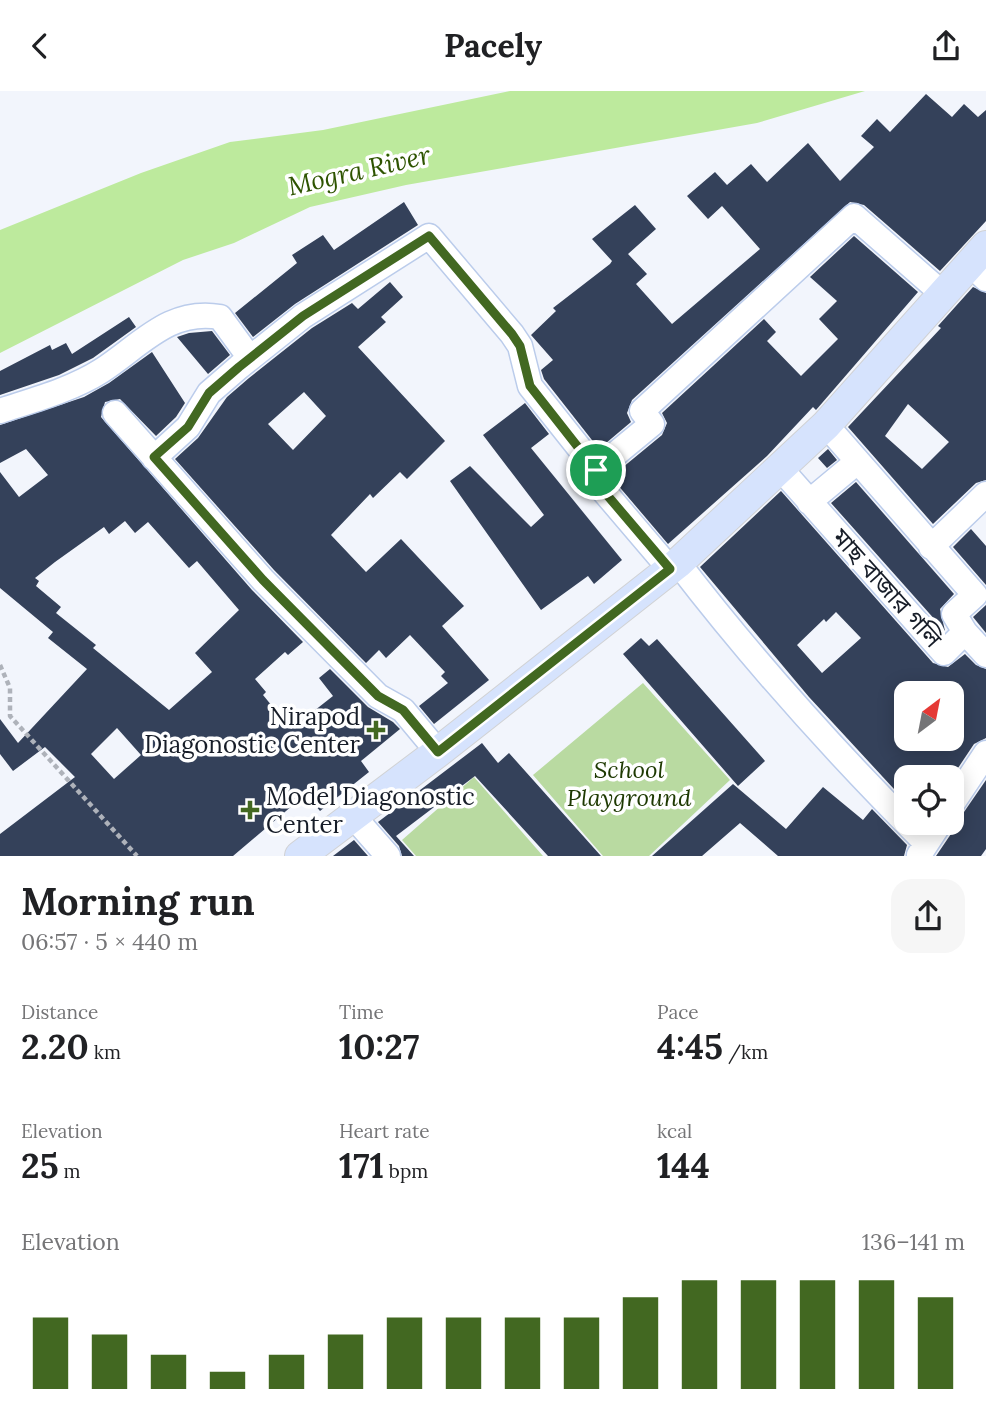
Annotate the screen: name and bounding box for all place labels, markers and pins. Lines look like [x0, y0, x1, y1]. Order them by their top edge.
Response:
pin [566, 440, 626, 500]
place label: Nirapod Diagonostic Center [144, 701, 361, 760]
marker: Nirapod Diagonostic Center [366, 720, 386, 740]
place label: Model Diagonostic Center [266, 781, 475, 840]
marker: Model Diagonostic Center [240, 800, 260, 820]

